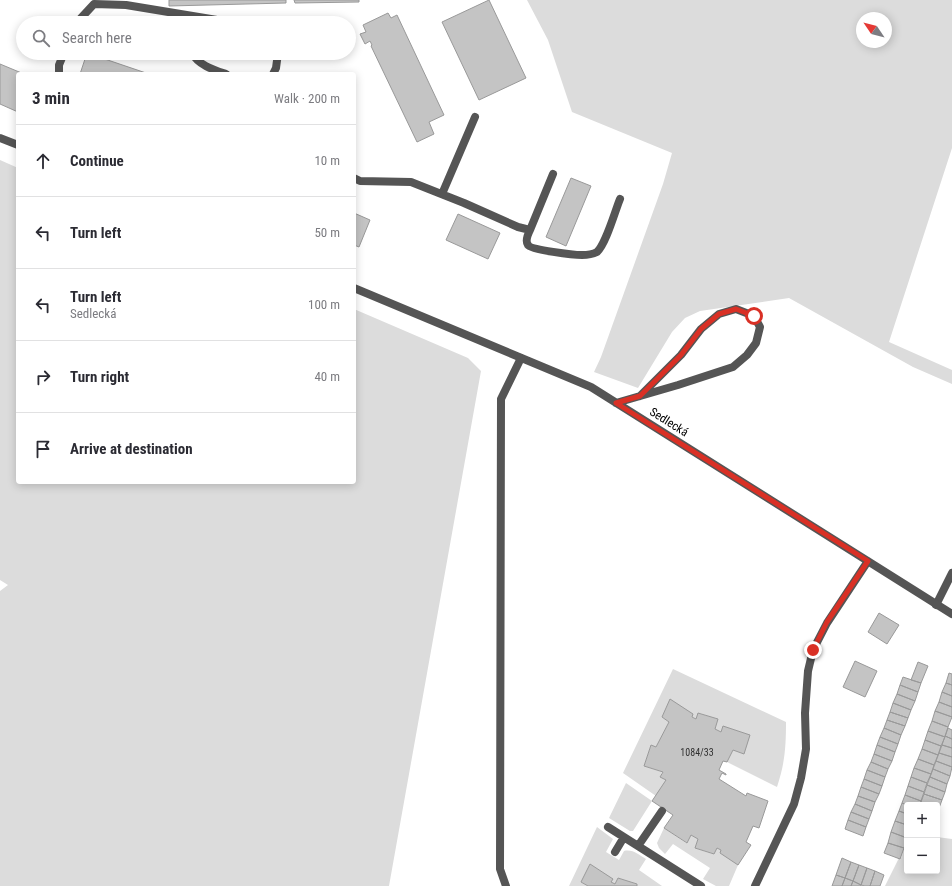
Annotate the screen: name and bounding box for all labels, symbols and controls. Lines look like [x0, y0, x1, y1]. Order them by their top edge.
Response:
north arrow [856, 12, 892, 48]
search box [16, 16, 356, 60]
icon: search [30, 27, 52, 49]
text: Search here [62, 29, 132, 47]
text: 3 min [32, 88, 70, 108]
text: Walk · 200 m [274, 91, 340, 106]
icon: ahead [32, 150, 54, 172]
text: Continue [70, 152, 124, 170]
text: 10 m [314, 153, 340, 168]
icon: left [32, 222, 54, 244]
text: Turn left [70, 224, 121, 242]
text: 50 m [314, 225, 340, 240]
text: Turn left [70, 288, 121, 306]
icon: left [32, 294, 54, 316]
text: 100 m [308, 297, 340, 312]
text: Sedlecká [70, 306, 116, 321]
route start [745, 307, 763, 325]
icon: right [32, 366, 54, 388]
text: Turn right [70, 368, 129, 386]
text: 40 m [314, 369, 340, 384]
street label: Sedlecká [647, 405, 691, 439]
icon: arrive [32, 438, 54, 460]
text: Arrive at destination [70, 440, 193, 458]
route end [804, 641, 822, 659]
house number: 1084/33 [680, 747, 714, 758]
map controls [904, 802, 940, 874]
button: + [904, 802, 940, 838]
button: − [904, 838, 940, 874]

